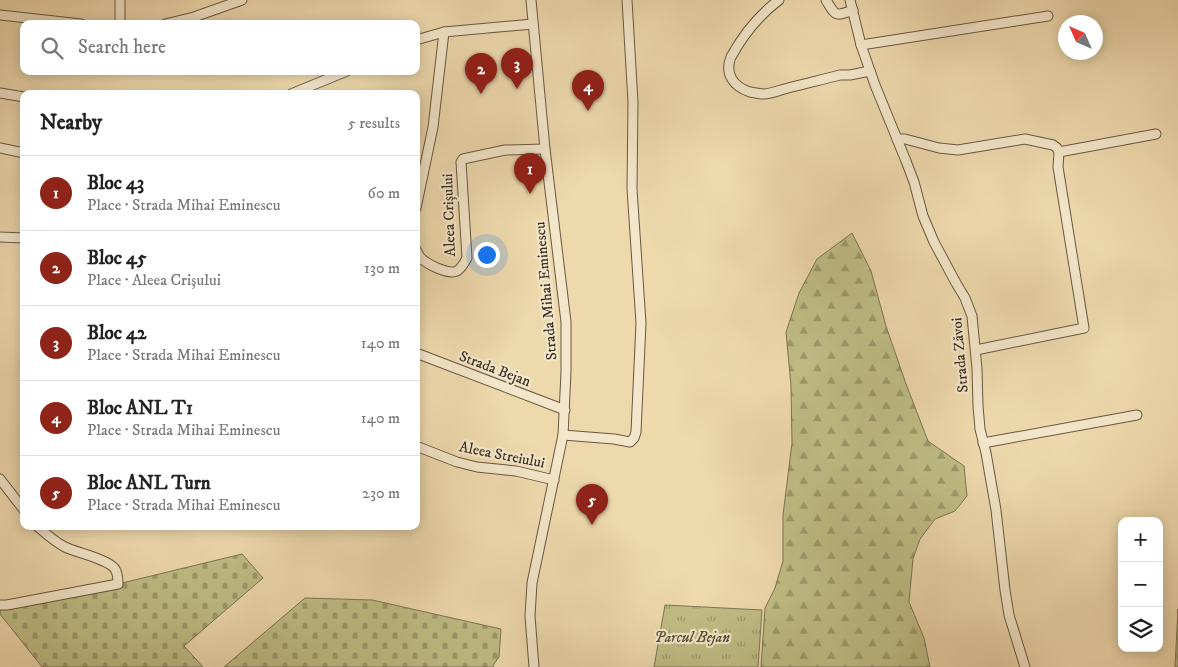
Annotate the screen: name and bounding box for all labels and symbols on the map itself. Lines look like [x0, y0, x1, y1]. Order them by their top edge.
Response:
north arrow [1058, 15, 1103, 60]
pin: 3 [501, 48, 533, 89]
pin: 2 [465, 53, 497, 94]
pin: 4 [572, 70, 604, 111]
pin: 1 [514, 153, 546, 194]
street label: Aleea Crișului [438, 173, 460, 257]
street label: Strada Mihai Eminescu [530, 221, 562, 361]
your location [474, 242, 500, 268]
street label: Strada Zăvoi [947, 317, 973, 393]
street label: Strada Bejan [456, 347, 534, 391]
street label: Aleea Streiului [457, 437, 547, 473]
pin: 5 [576, 484, 608, 525]
park label: Parcul Bejan [654, 628, 730, 647]

